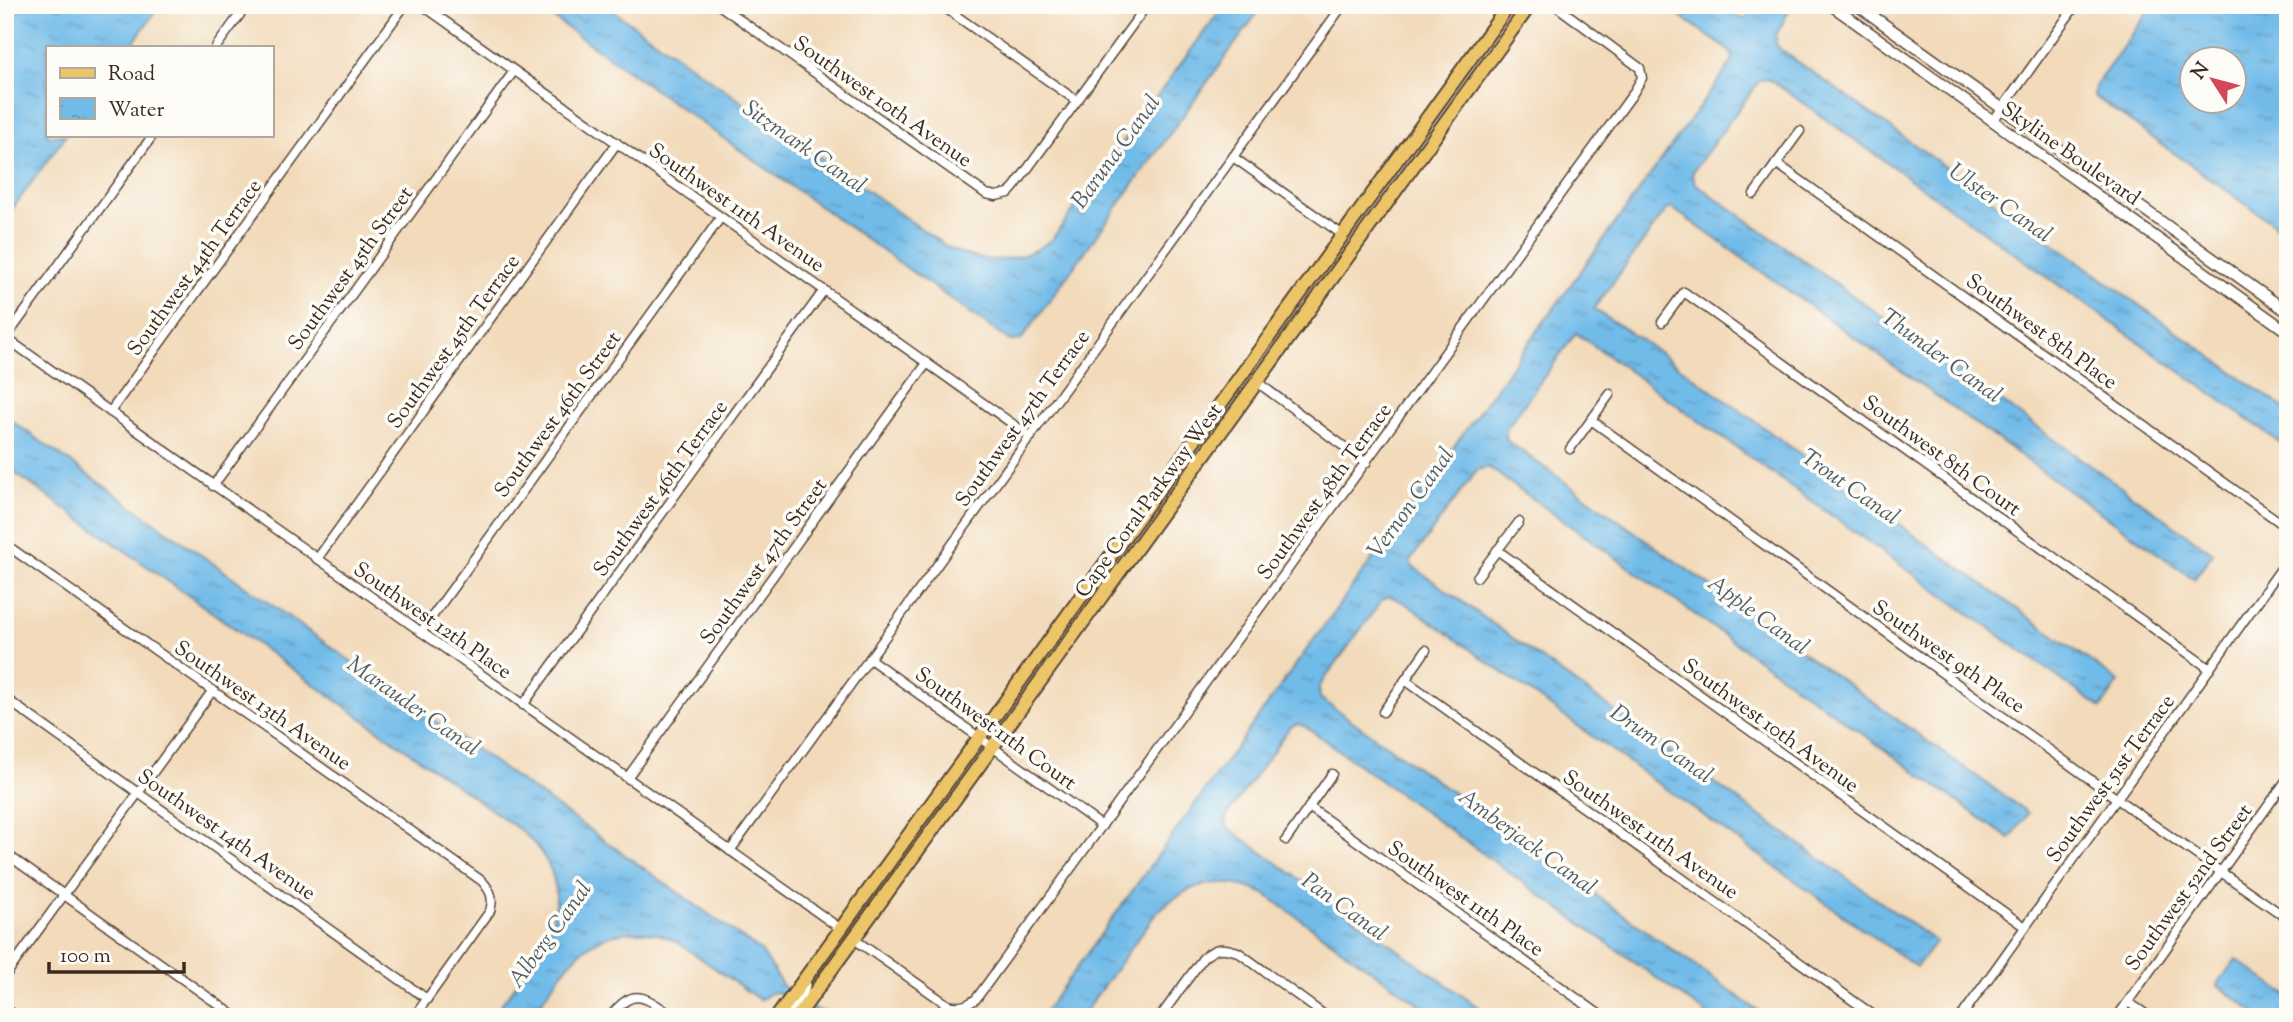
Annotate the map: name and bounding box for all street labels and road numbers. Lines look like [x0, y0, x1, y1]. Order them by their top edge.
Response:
street label: Southwest 10th Avenue [786, 29, 977, 176]
street label: Skyline Boulevard [1994, 95, 2146, 214]
street label: Southwest 11th Avenue [642, 137, 830, 281]
street label: Southwest 44th Terrace [121, 173, 270, 363]
street label: Southwest 45th Street [282, 181, 421, 357]
street label: Southwest 45th Terrace [381, 249, 528, 436]
street label: Southwest 8th Place [1959, 267, 2123, 398]
street label: Southwest 47th Terrace [949, 324, 1098, 514]
street label: Southwest 46th Street [488, 326, 629, 505]
street label: Southwest 8th Court [1855, 389, 2026, 524]
street label: Southwest 46th Terrace [587, 395, 736, 584]
street label: Southwest 48th Terrace [1251, 397, 1400, 587]
street label: Cape Coral Parkway West [1069, 398, 1231, 605]
street label: Southwest 47th Street [694, 473, 835, 652]
street label: Southwest 12th Place [346, 556, 517, 688]
street label: Southwest 9th Place [1865, 594, 2030, 722]
street label: Southwest 13th Avenue [167, 634, 356, 779]
street label: Southwest 10th Avenue [1675, 652, 1865, 801]
street label: Southwest 11th Court [908, 661, 1082, 799]
street label: Southwest 51st Terrace [2040, 689, 2183, 870]
street label: Southwest 14th Avenue [130, 763, 321, 909]
street label: Southwest 11th Avenue [1556, 764, 1744, 908]
street label: Southwest 52nd Street [2119, 798, 2261, 978]
street label: Southwest 11th Place [1381, 834, 1549, 965]

